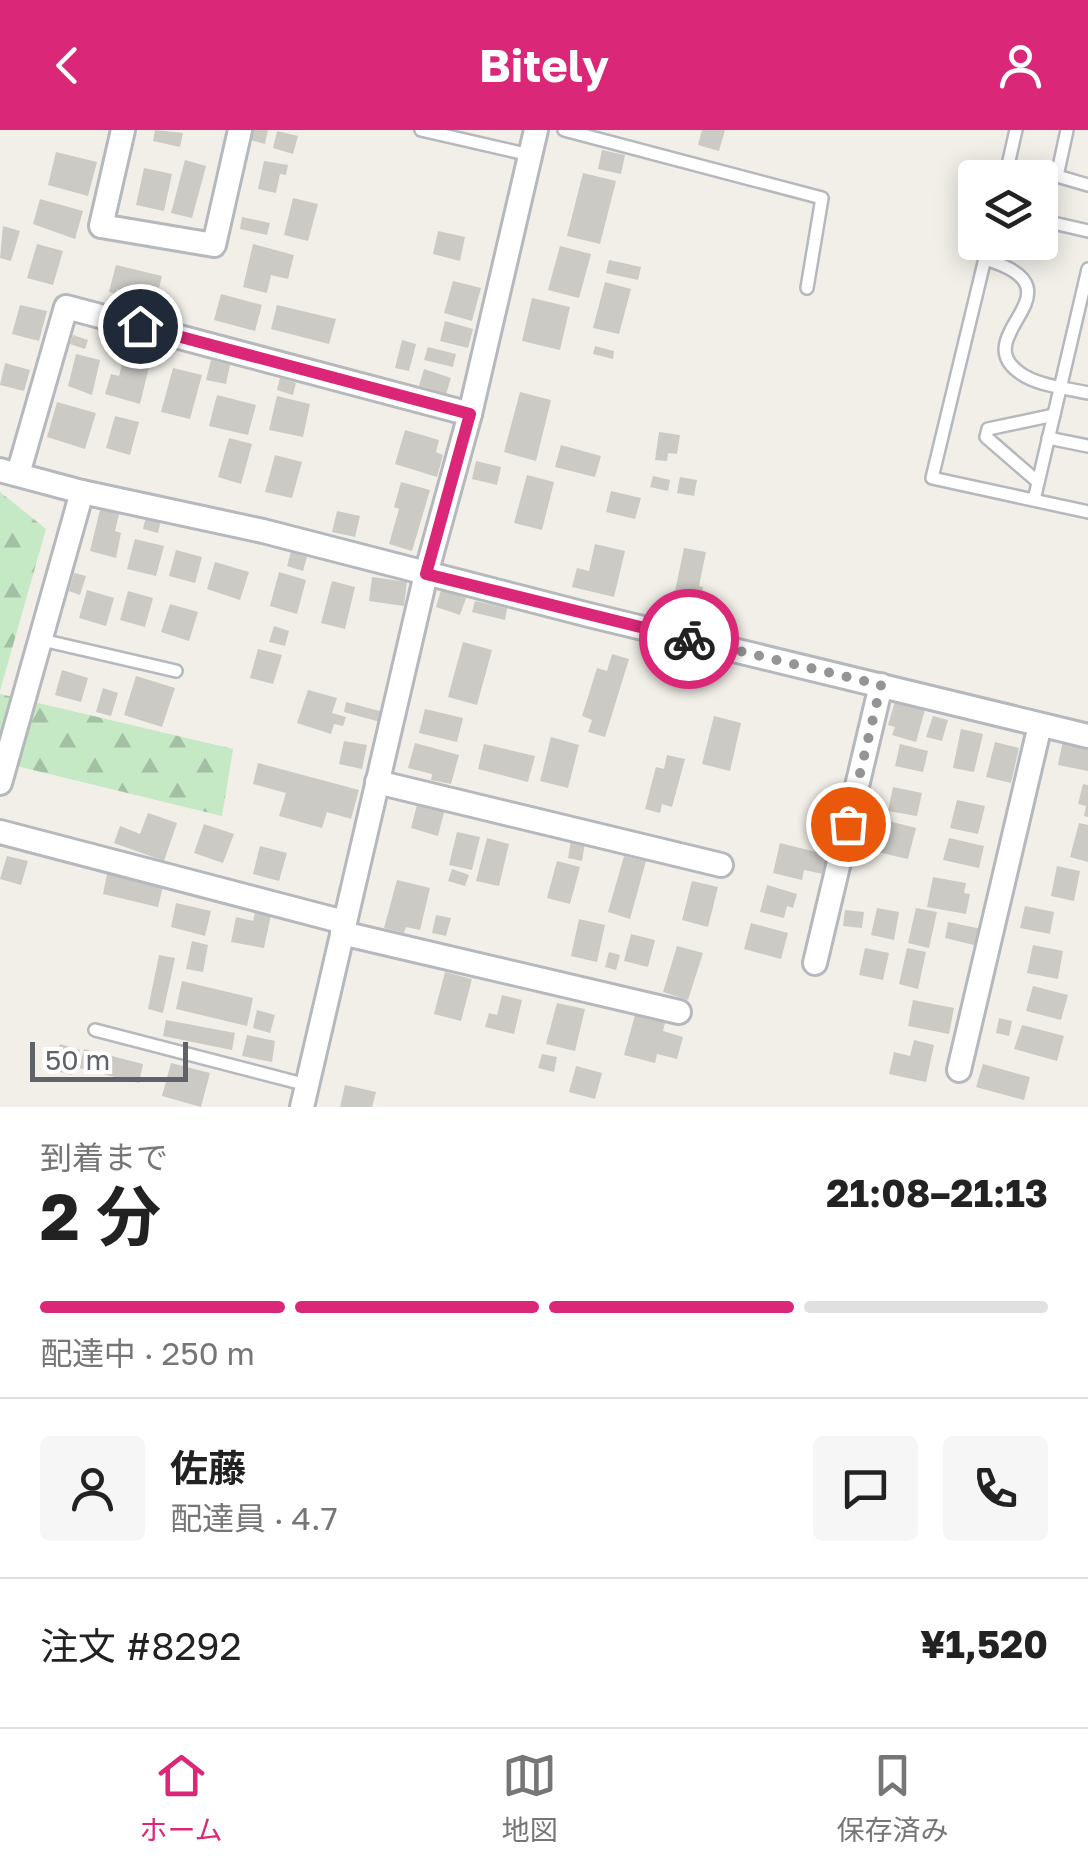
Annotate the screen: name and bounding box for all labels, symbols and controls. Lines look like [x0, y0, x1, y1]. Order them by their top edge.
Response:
icon: back [40, 38, 95, 93]
text: Bitely [479, 38, 609, 92]
icon: person [993, 38, 1048, 93]
map controls [958, 160, 1058, 260]
button: layers [958, 160, 1058, 260]
pin [98, 284, 183, 369]
icon: home [113, 299, 168, 354]
courier [639, 589, 739, 689]
icon: bike [662, 612, 717, 667]
pin [806, 782, 891, 867]
icon: bag [821, 797, 876, 852]
scale bar [30, 1037, 188, 1081]
text: 50 m [45, 1043, 110, 1076]
text: 到着まで [40, 1138, 168, 1176]
text: 21:08–21:13 [826, 1170, 1048, 1215]
text: 2 分 [40, 1176, 161, 1254]
text: 配達中 · 250 m [40, 1334, 255, 1372]
button: person [40, 1436, 145, 1541]
button: chat [813, 1436, 918, 1541]
button: phone [943, 1436, 1048, 1541]
text: 佐藤 [170, 1445, 246, 1490]
text: 配達員 · 4.7 [170, 1499, 338, 1537]
text: ¥1,520 [920, 1621, 1048, 1666]
text: 注文 #8292 [40, 1623, 242, 1668]
tab: ホーム [139, 1748, 223, 1848]
tab: 地図 [502, 1748, 558, 1848]
tab: 保存済み [836, 1748, 949, 1848]

